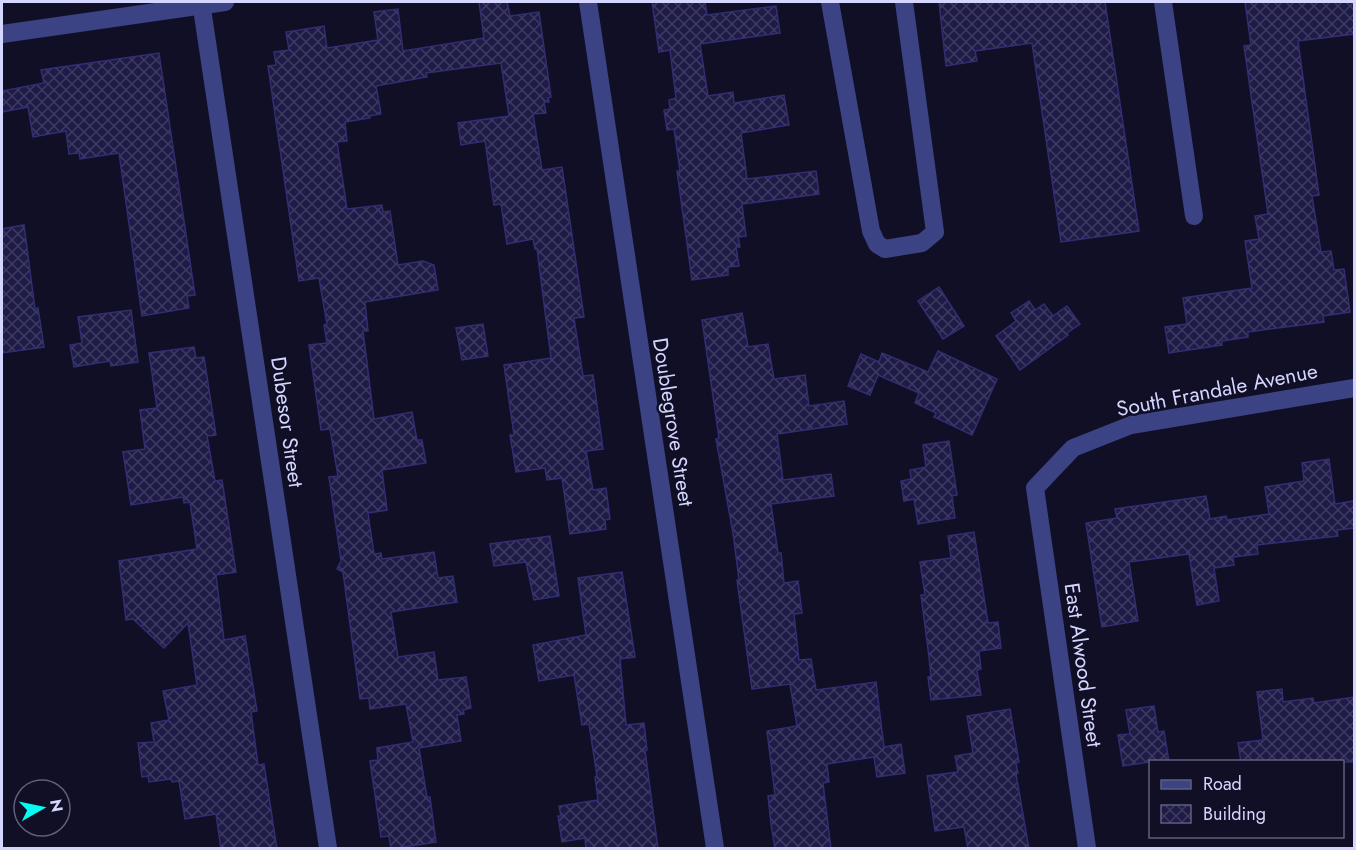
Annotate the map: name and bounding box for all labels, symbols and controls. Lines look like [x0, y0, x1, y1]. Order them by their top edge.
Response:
street label: Doublegrove Street [645, 335, 701, 509]
street label: Dubesor Street [263, 355, 311, 489]
street label: South Frandale Avenue [1114, 356, 1320, 424]
street label: East Alwood Street [1057, 581, 1109, 749]
legend [1149, 760, 1344, 838]
text: Road [1203, 771, 1242, 797]
north arrow [12, 778, 72, 838]
text: N [44, 798, 69, 814]
text: Building [1203, 801, 1266, 827]

